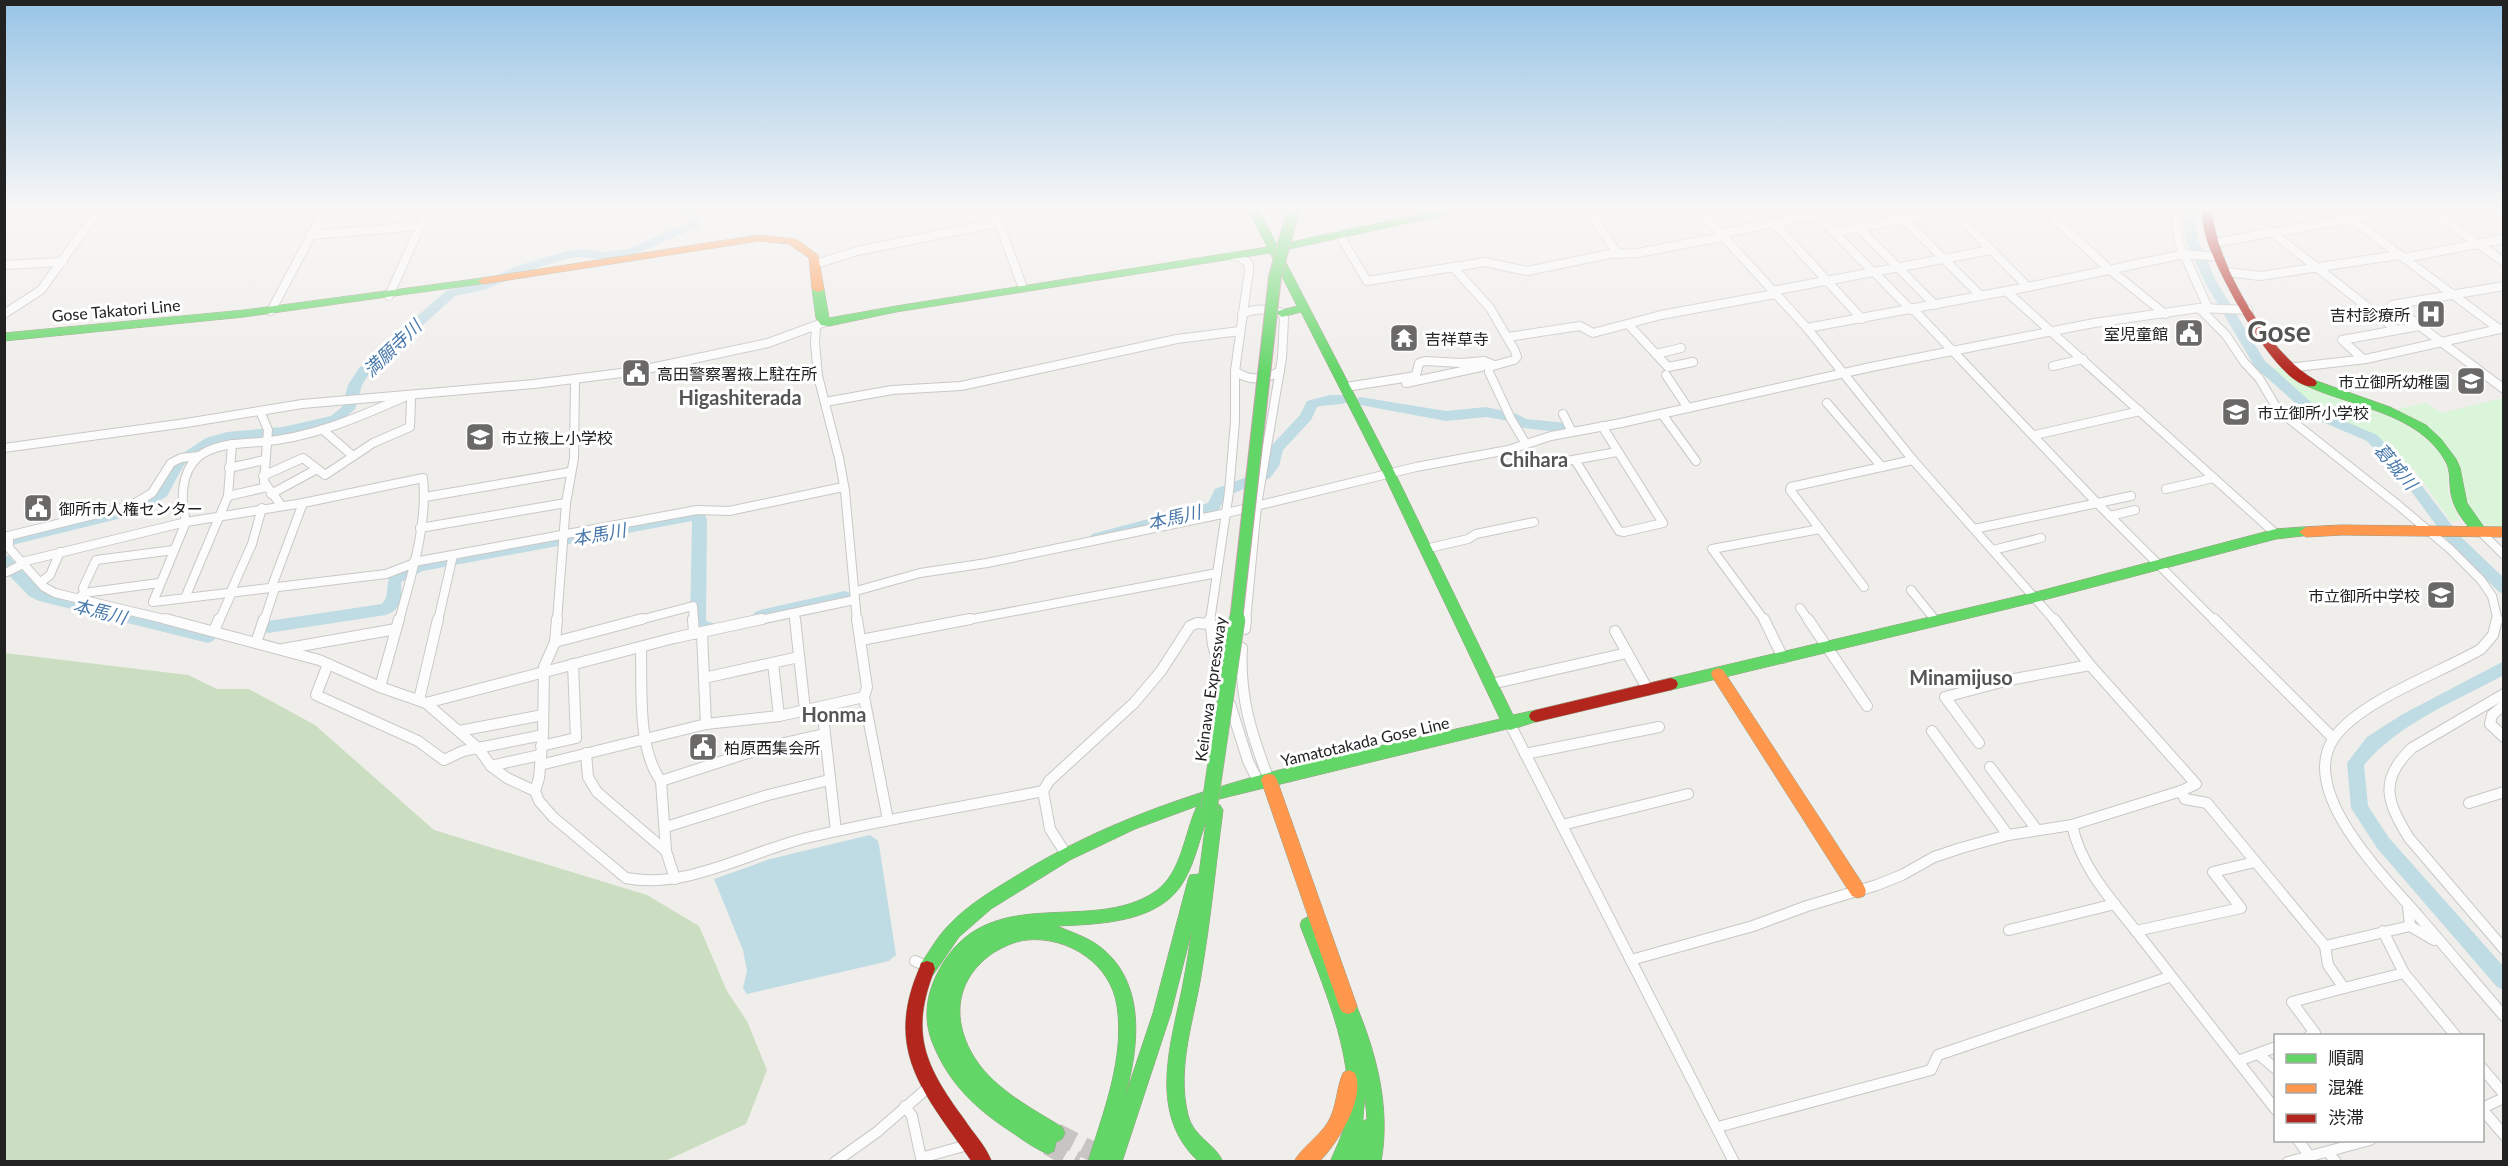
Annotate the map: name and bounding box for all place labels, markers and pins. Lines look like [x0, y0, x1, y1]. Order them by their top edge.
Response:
hospital icon: 吉村診療所 [2415, 298, 2447, 330]
place label: 吉村診療所 [2330, 305, 2410, 324]
public building icon: 室児童館 [2173, 317, 2205, 349]
temple icon: 吉祥草寺 [1388, 322, 1420, 354]
place label: 室児童館 [2104, 324, 2168, 343]
place label: 吉祥草寺 [1425, 329, 1489, 348]
public building icon: 高田警察署掖上駐在所 [620, 357, 652, 389]
place label: 高田警察署掖上駐在所 [657, 364, 817, 383]
school or university icon: 市立御所幼稚園 [2455, 365, 2487, 397]
place label: 市立御所幼稚園 [2338, 372, 2450, 391]
school or university icon: 市立御所小学校 [2220, 396, 2252, 428]
place label: 市立御所小学校 [2257, 403, 2369, 422]
school or university icon: 市立掖上小学校 [464, 421, 496, 453]
place label: 市立掖上小学校 [501, 428, 613, 447]
public building icon: 御所市人権センター [22, 492, 54, 524]
place label: 御所市人権センター [59, 499, 203, 518]
school or university icon: 市立御所中学校 [2425, 579, 2457, 611]
place label: 市立御所中学校 [2308, 586, 2420, 605]
public building icon: 柏原西集会所 [687, 731, 719, 763]
place label: 柏原西集会所 [724, 738, 820, 757]

